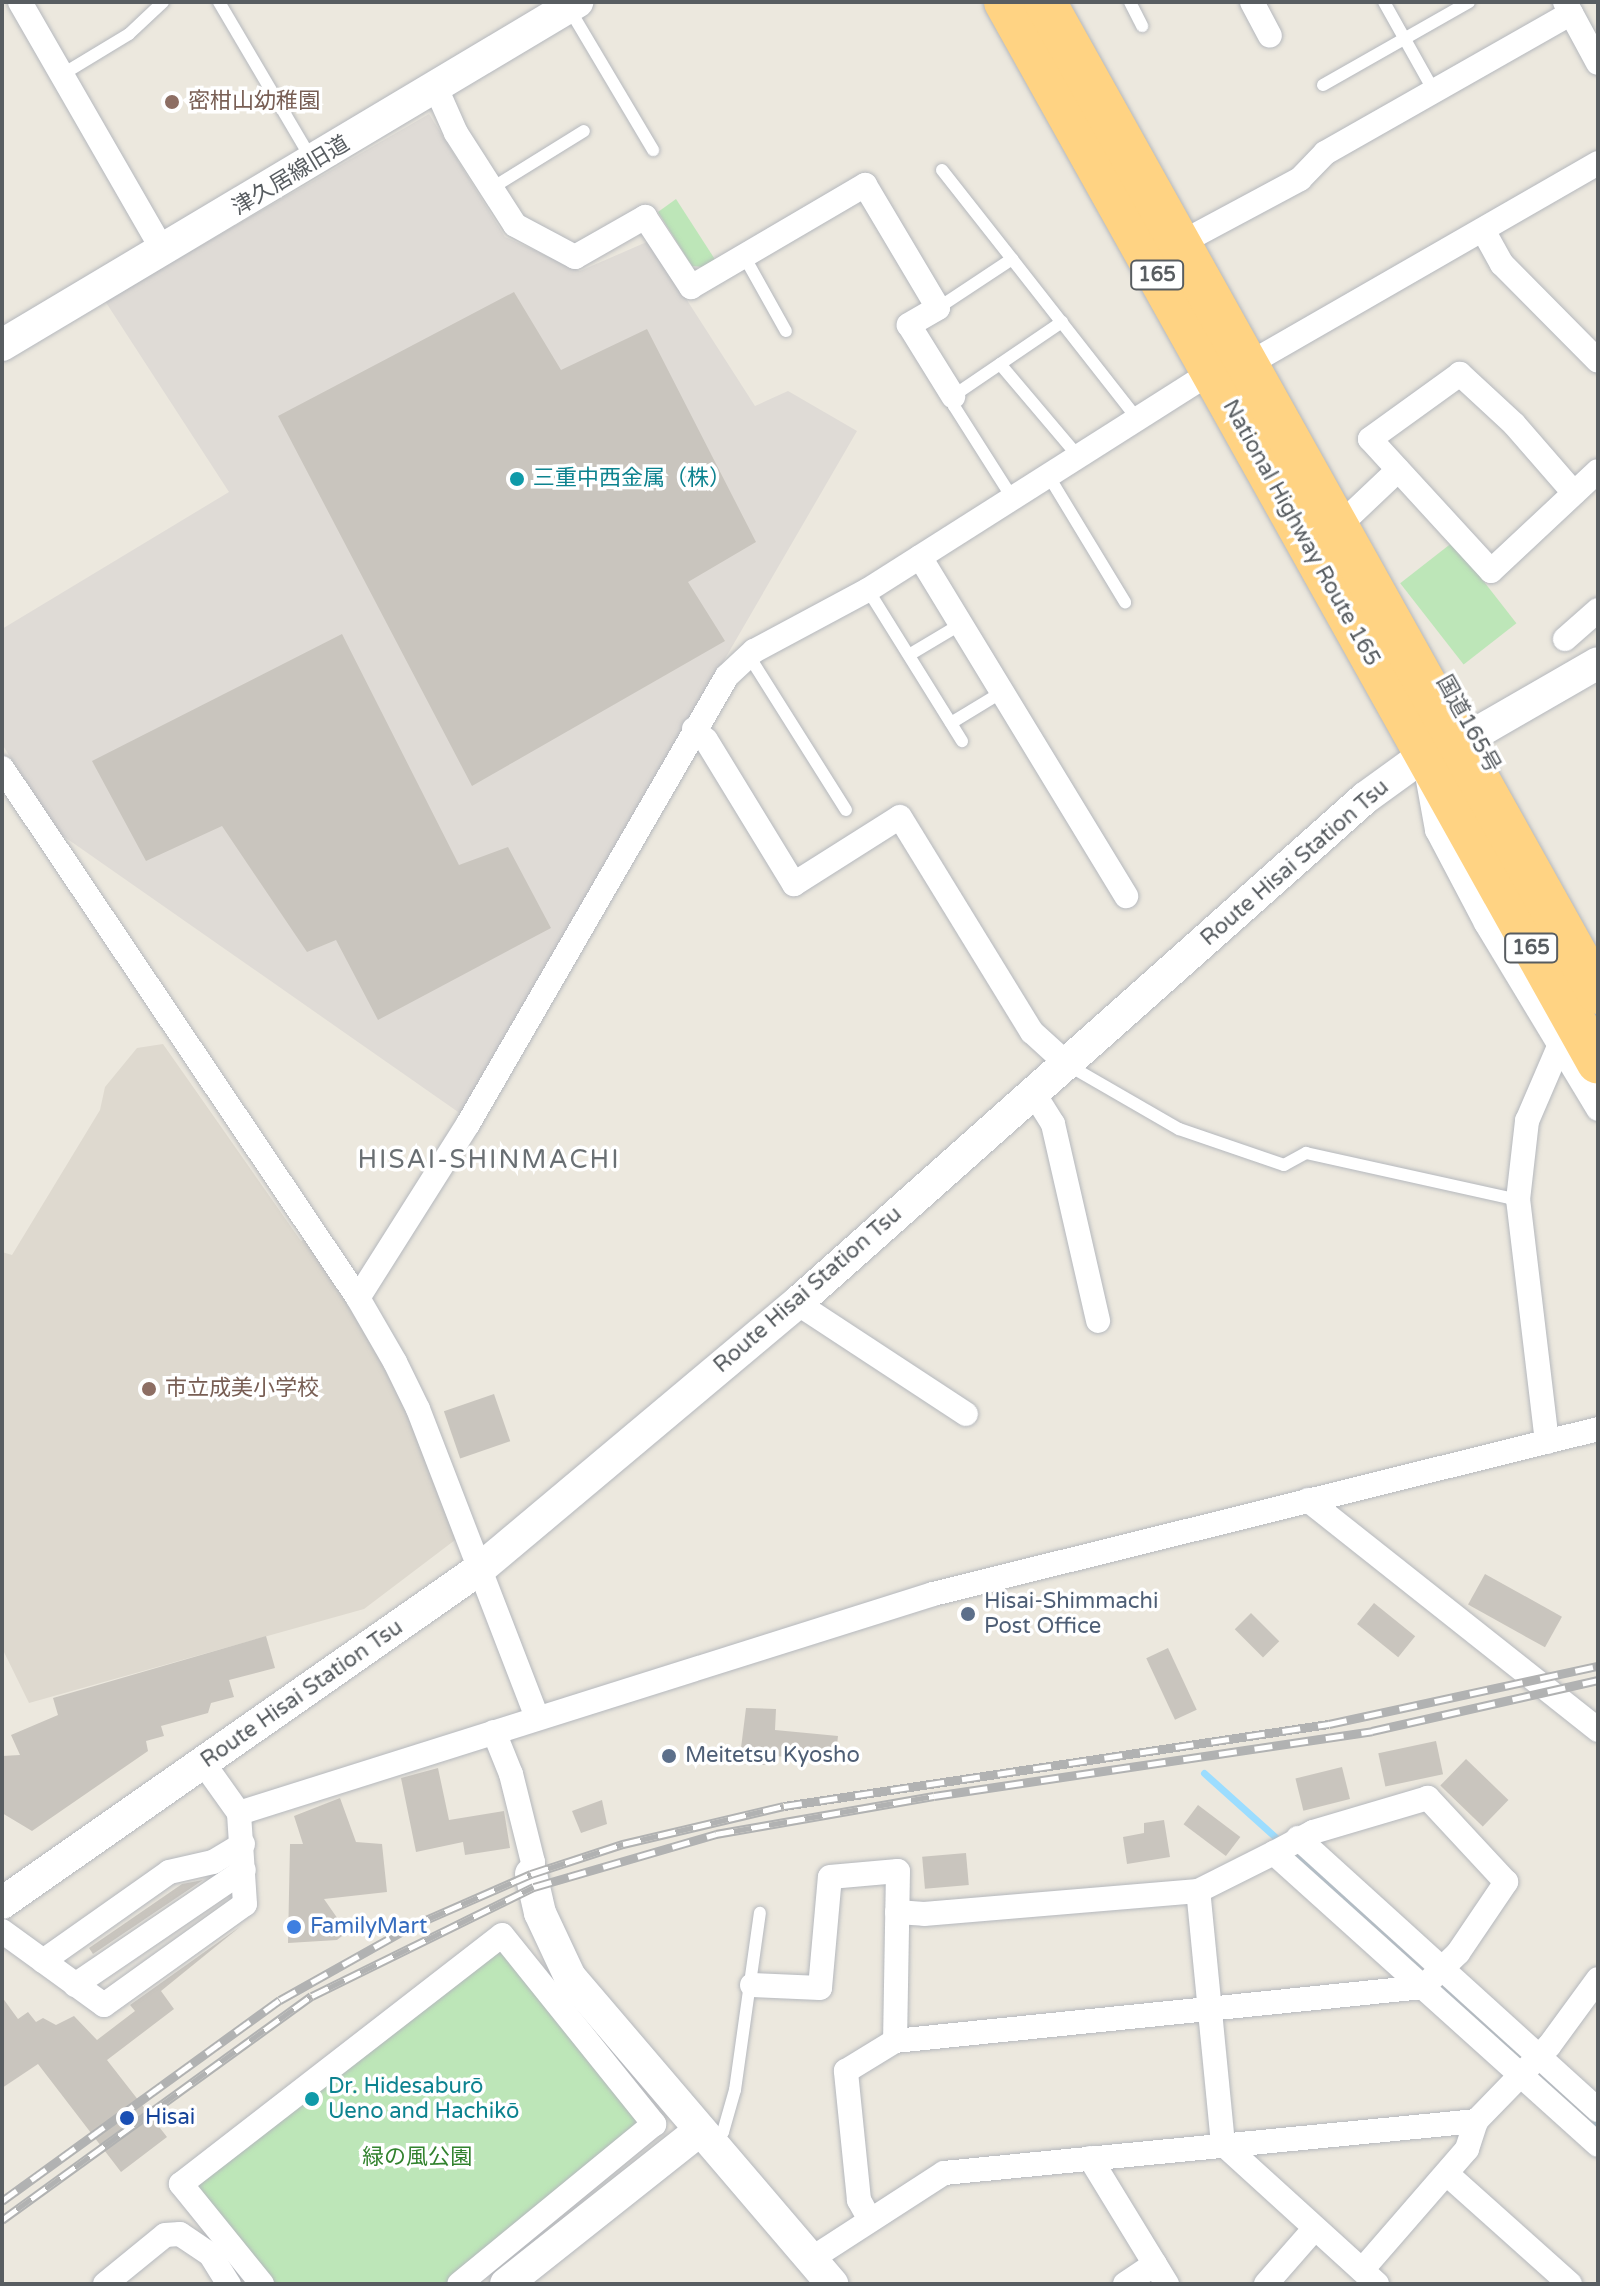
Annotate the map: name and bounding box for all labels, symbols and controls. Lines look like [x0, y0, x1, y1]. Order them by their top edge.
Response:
place label: 密柑山幼稚園 [188, 89, 320, 115]
marker: 密柑山幼稚園 [163, 93, 181, 111]
street label: 津久居線旧道 [228, 131, 354, 221]
road number: 165 [1129, 259, 1185, 291]
street label: National Highway Route 165 [1217, 395, 1385, 671]
place label: 三重中西金属（株） [533, 466, 731, 492]
marker: 三重中西金属（株） [508, 470, 526, 488]
street label: 国道165号 [1430, 671, 1506, 777]
street label: Route Hisai Station Tsu [1196, 774, 1394, 952]
road number: 165 [1503, 932, 1559, 964]
district label: HISAI-SHINMACHI [357, 1144, 621, 1176]
street label: Route Hisai Station Tsu [709, 1201, 907, 1379]
place label: 市立成美小学校 [165, 1376, 319, 1402]
marker: 市立成美小学校 [140, 1380, 158, 1398]
place label: Hisai-Shimmachi Post Office [984, 1588, 1158, 1640]
marker: Hisai-Shimmachi Post Office [959, 1605, 977, 1623]
street label: Route Hisai Station Tsu [196, 1614, 408, 1774]
place label: Meitetsu Kyosho [685, 1743, 860, 1769]
marker: Meitetsu Kyosho [660, 1747, 678, 1765]
place label: FamilyMart [310, 1914, 427, 1940]
marker: FamilyMart [285, 1918, 303, 1936]
place label: Dr. Hidesaburō Ueno and Hachikō [328, 2073, 519, 2124]
marker: Dr. Hidesaburō Ueno and Hachikō [303, 2090, 321, 2108]
place label: Hisai [145, 2105, 195, 2131]
marker: Hisai [116, 2107, 138, 2129]
park label: 緑の風公園 [362, 2145, 472, 2171]

